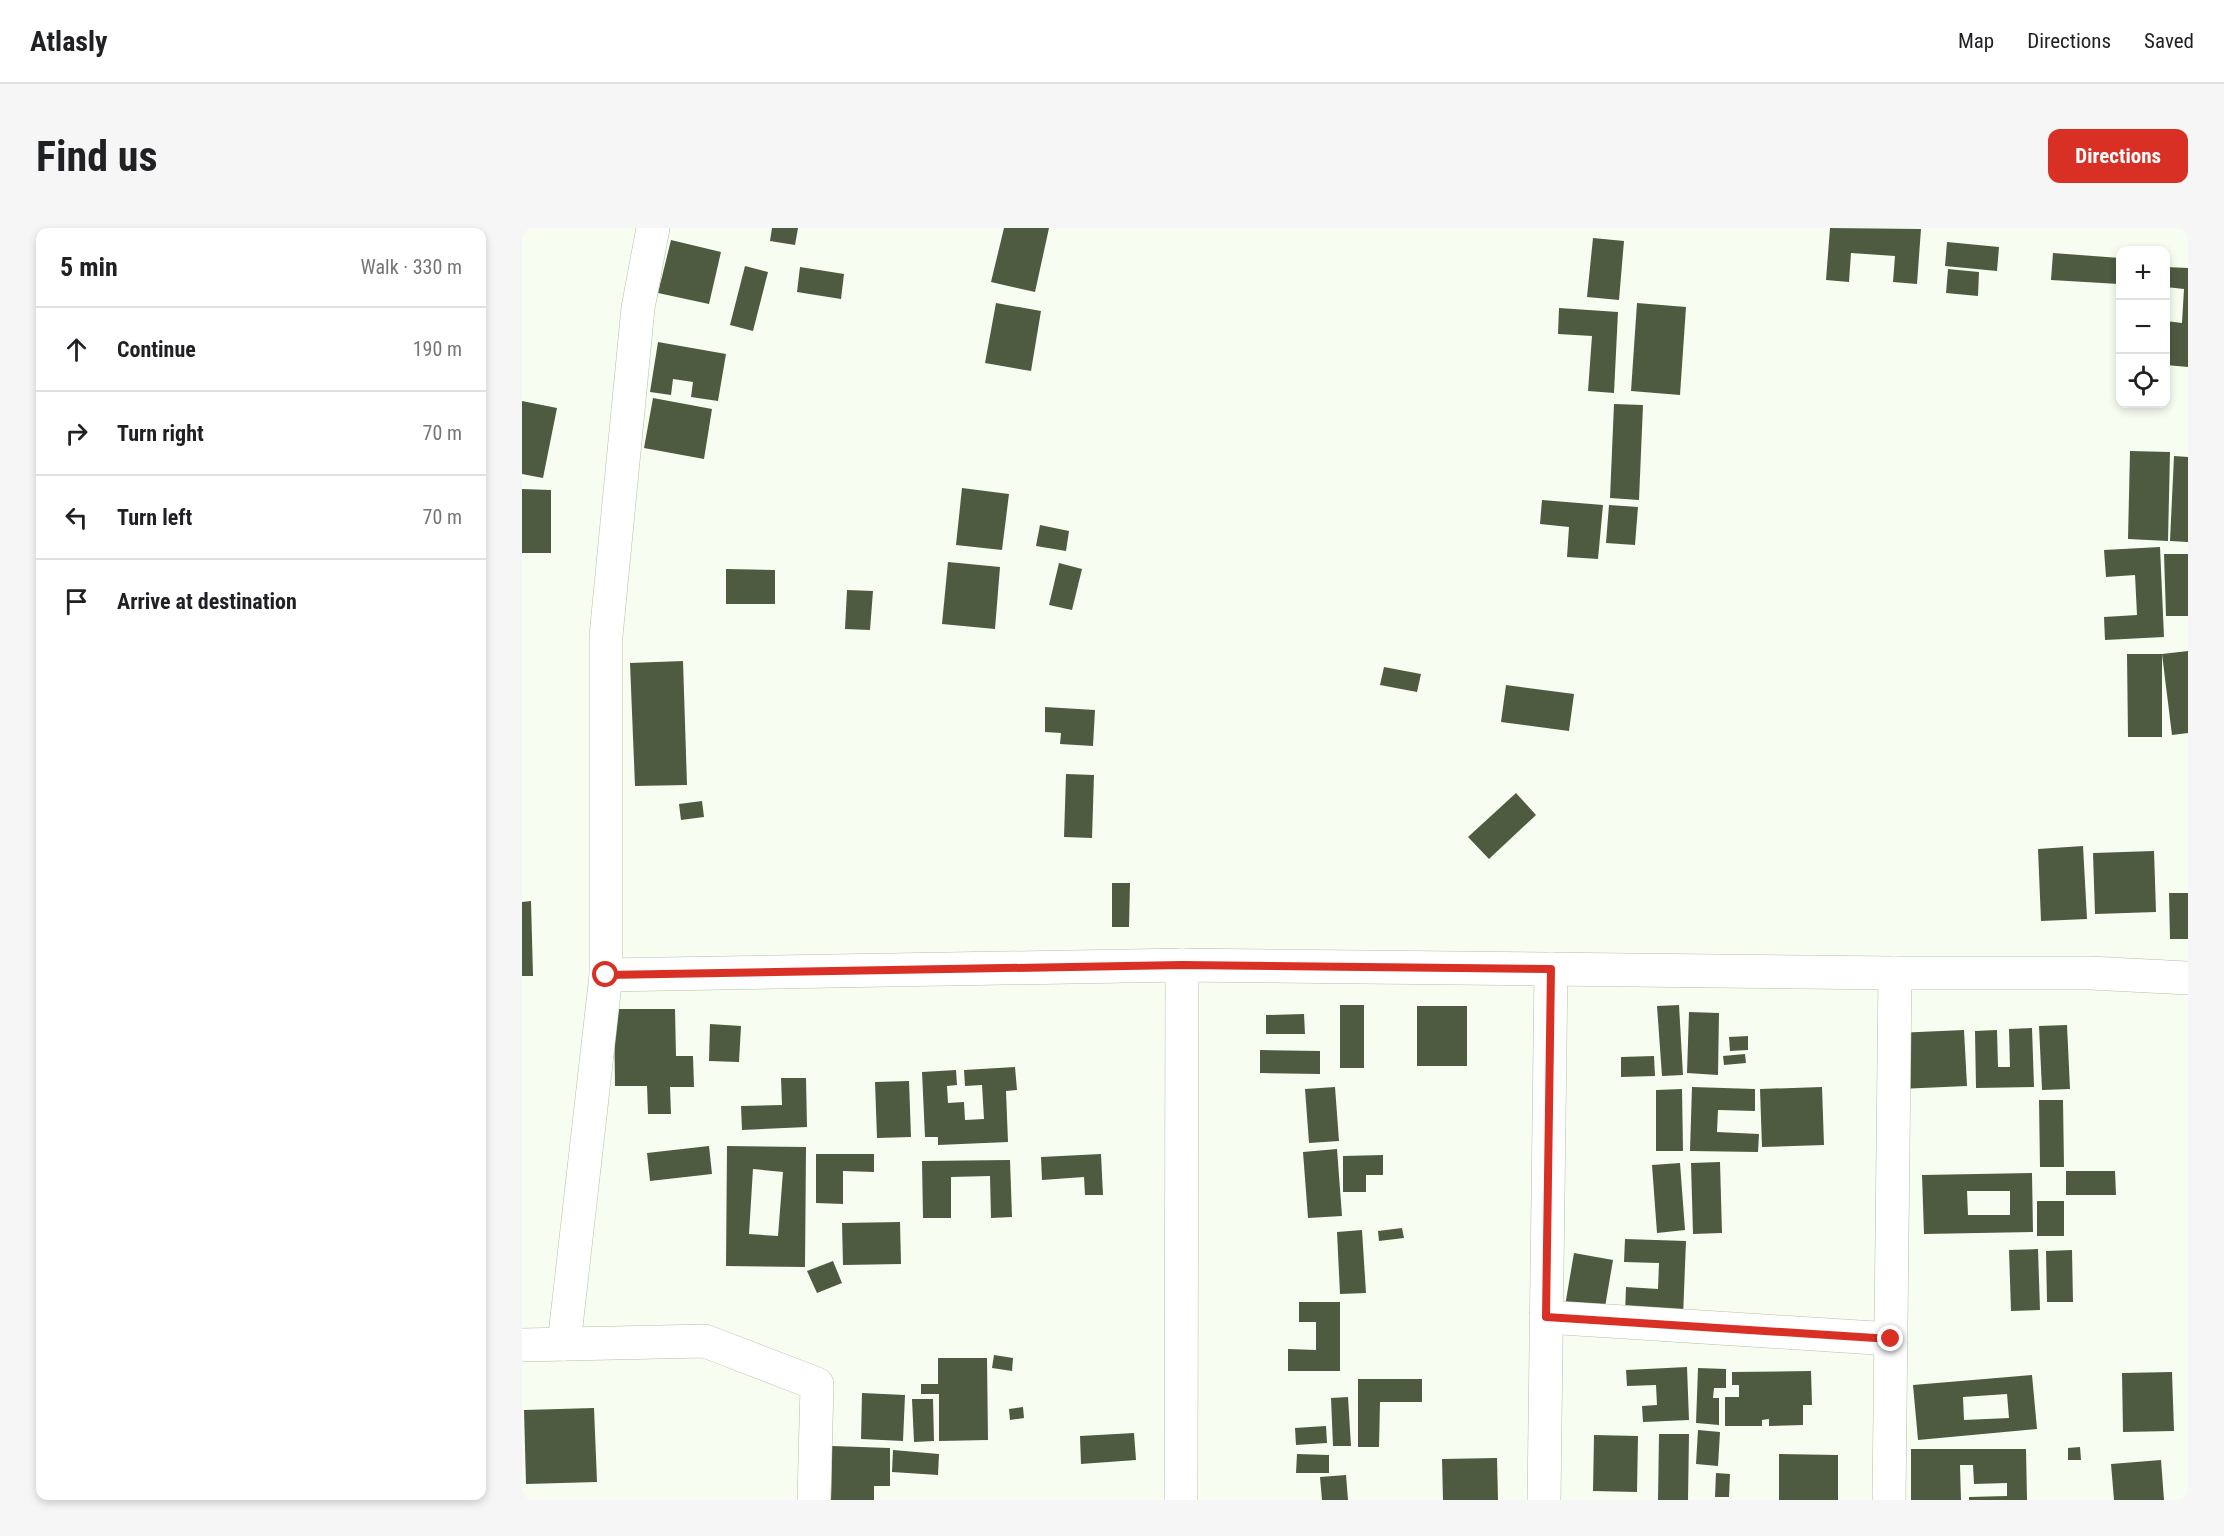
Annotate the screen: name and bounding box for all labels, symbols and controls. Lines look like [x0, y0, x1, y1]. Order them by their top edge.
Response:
text: Atlasly [30, 25, 108, 58]
text: Map [1958, 29, 1994, 53]
text: Directions [2027, 29, 2111, 53]
text: Saved [2144, 29, 2194, 53]
button: Directions [2048, 129, 2188, 183]
text: Find us [36, 132, 157, 181]
map controls [2116, 246, 2170, 408]
button: + [2116, 246, 2170, 300]
text: 5 min [60, 252, 118, 282]
text: Walk · 330 m [361, 255, 462, 279]
button: − [2116, 300, 2170, 354]
icon: ahead [60, 333, 93, 366]
text: Continue [117, 337, 196, 362]
text: 190 m [413, 337, 462, 361]
button: locate [2116, 354, 2170, 408]
icon: right [60, 417, 93, 450]
text: Turn right [117, 421, 204, 446]
text: 70 m [423, 421, 462, 445]
icon: left [60, 501, 93, 534]
text: Turn left [117, 505, 192, 530]
text: 70 m [423, 505, 462, 529]
icon: arrive [60, 585, 93, 618]
text: Arrive at destination [117, 589, 297, 614]
route start [592, 961, 618, 987]
route end [1877, 1325, 1903, 1351]

